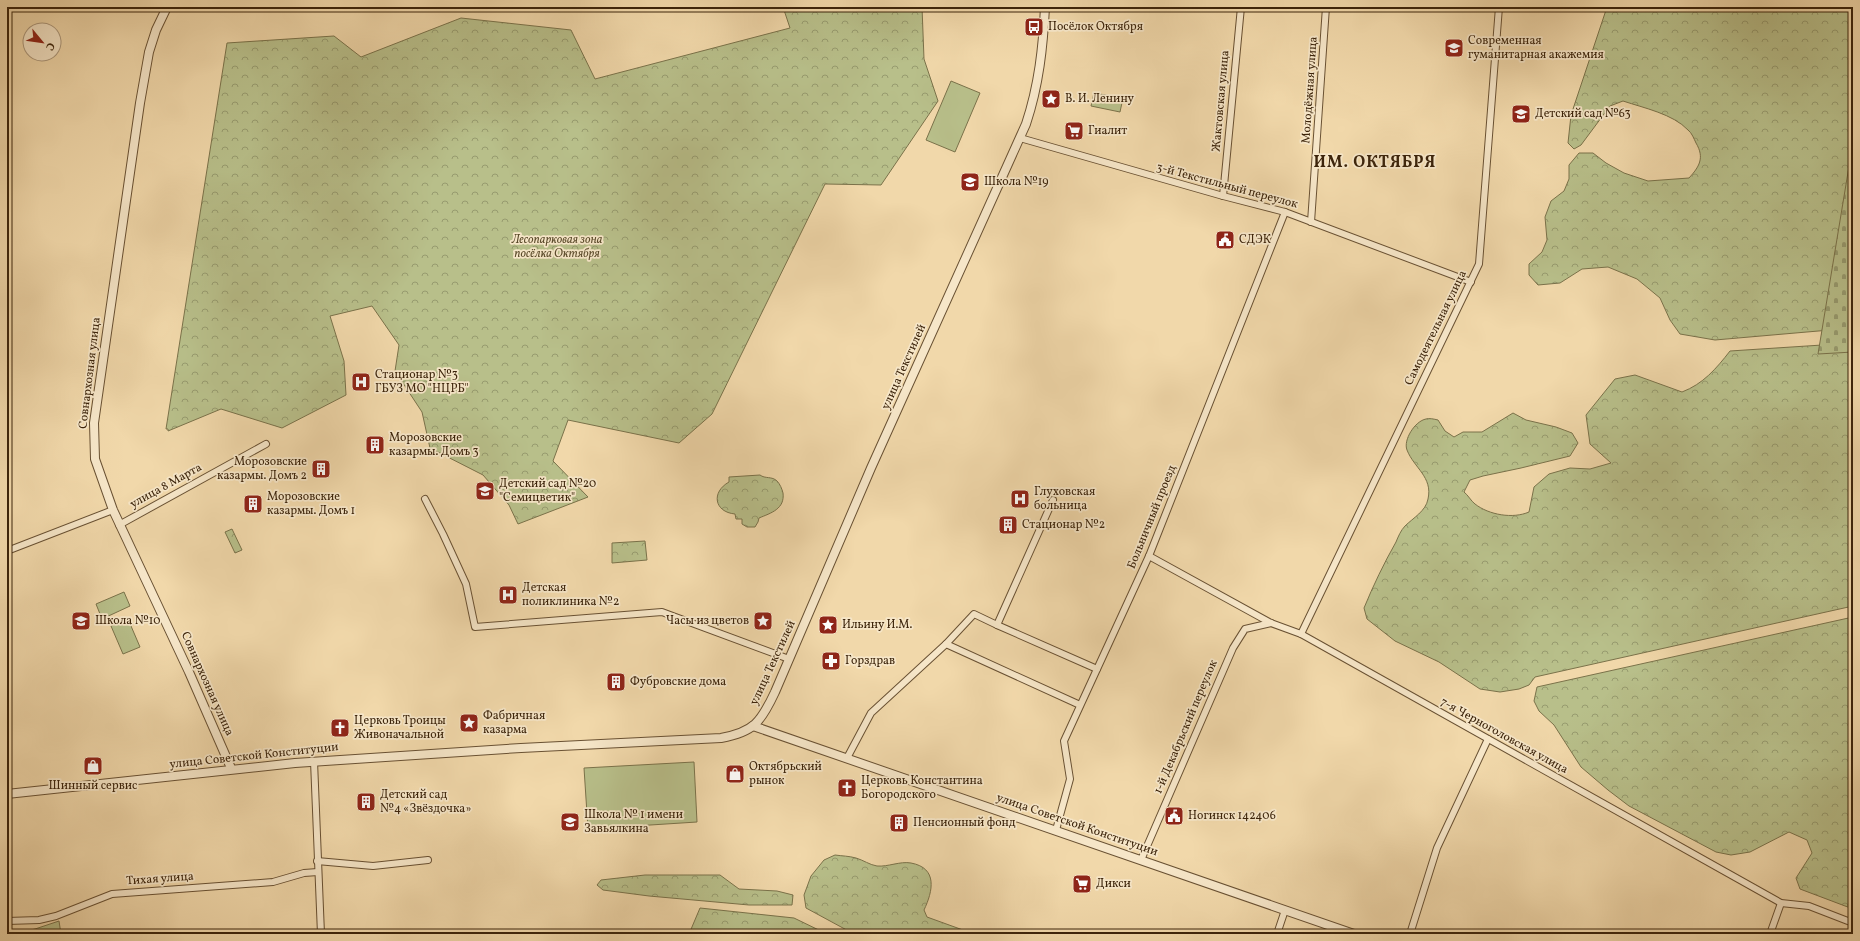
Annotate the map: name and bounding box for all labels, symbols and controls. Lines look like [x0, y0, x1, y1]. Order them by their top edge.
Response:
bus stop icon: Посёлок Октября [1023, 16, 1045, 38]
place label: Посёлок Октября [1048, 19, 1143, 35]
north arrow [22, 22, 62, 62]
place label: Современная гуманитарная акажемия [1468, 33, 1604, 63]
street label: Молодёжная улица [1298, 36, 1322, 144]
school or university icon: Современная гуманитарная акажемия [1443, 37, 1465, 59]
text: С [41, 39, 58, 53]
street label: Жактовская улица [1209, 49, 1233, 152]
place icon: В. И. Ленину [1040, 88, 1062, 110]
place label: В. И. Ленину [1065, 91, 1135, 107]
school or university icon: Детский сад №63 [1510, 103, 1532, 125]
place label: Детский сад №63 [1535, 106, 1631, 122]
supermarket icon: Гиалит [1063, 120, 1085, 142]
place label: Гиалит [1088, 123, 1127, 139]
district label: ИМ. ОКТЯБРЯ [1314, 152, 1436, 174]
street label: 3-й Текстильный переулок [1155, 159, 1300, 213]
school or university icon: Школа №19 [959, 171, 981, 193]
place label: Школа №19 [984, 174, 1049, 190]
public building icon: СДЭК [1214, 229, 1236, 251]
park label: Лесопарковая зона посёлка Октября [511, 232, 603, 262]
place label: СДЭК [1239, 232, 1271, 248]
street label: Самодеятельная улица [1401, 268, 1471, 388]
street label: Совнархозная улица [75, 316, 105, 430]
street label: улица Текстилей [878, 322, 930, 412]
place label: Стационар №3 ГБУЗ МО "НЦРБ" [375, 367, 469, 397]
hospital icon: Стационар №3 ГБУЗ МО "НЦРБ" [350, 371, 372, 393]
place label: Морозовские казармы. Домъ 3 [389, 430, 479, 460]
building icon: Морозовские казармы. Домъ 3 [364, 434, 386, 456]
place label: Морозовские казармы. Домъ 2 [217, 454, 307, 484]
building icon: Морозовские казармы. Домъ 2 [310, 458, 332, 480]
street label: улица 8 Марта [127, 460, 205, 512]
street label: Больничный проезд [1124, 463, 1180, 571]
place label: Детский сад №20 "Семицветик" [499, 476, 596, 506]
school or university icon: Детский сад №20 "Семицветик" [474, 480, 496, 502]
place label: Глуховская больница [1034, 484, 1095, 514]
hospital icon: Глуховская больница [1009, 488, 1031, 510]
place label: Морозовские казармы. Домъ 1 [267, 489, 355, 519]
building icon: Морозовские казармы. Домъ 1 [242, 493, 264, 515]
building icon: Стационар №2 [997, 514, 1019, 536]
place label: Стационар №2 [1022, 517, 1105, 533]
place label: Детская поликлиника №2 [522, 580, 619, 610]
hospital icon: Детская поликлиника №2 [497, 584, 519, 606]
school or university icon: Школа №10 [70, 610, 92, 632]
place icon: Часы из цветов [752, 610, 774, 632]
place label: Школа №10 [95, 613, 161, 629]
place label: Часы из цветов [666, 613, 749, 629]
place icon: Ильину И.М. [817, 614, 839, 636]
place label: Ильину И.М. [842, 617, 912, 633]
street label: улица Текстилей [746, 618, 800, 708]
street label: Совнархозная улица [177, 629, 237, 739]
pharmacy icon: Горздрав [820, 650, 842, 672]
place label: Горздрав [845, 653, 895, 669]
street label: 1-й Декабрьский переулок [1150, 657, 1222, 796]
building icon: Фубровские дома [605, 671, 627, 693]
place label: Фубровские дома [630, 674, 726, 690]
street label: 7-я Черноголовская улица [1437, 694, 1571, 778]
place label: Фабричная казарма [483, 708, 545, 738]
place icon: Фабричная казарма [458, 712, 480, 734]
place label: Церковь Троицы Живоначальной [354, 713, 446, 743]
church icon: Церковь Троицы Живоначальной [329, 717, 351, 739]
street label: улица Советской Конституции [169, 739, 339, 773]
shop icon: Шинный сервис [82, 755, 104, 777]
place label: Октябрьский рынок [749, 759, 822, 789]
shop icon: Октябрьский рынок [724, 763, 746, 785]
place label: Церковь Константина Богородского [861, 773, 983, 803]
church icon: Церковь Константина Богородского [836, 777, 858, 799]
place label: Шинный сервис [49, 778, 137, 794]
place label: Детский сад №4 «Звёздочка» [380, 787, 471, 817]
street label: улица Советской Конституции [994, 790, 1160, 860]
building icon: Детский сад №4 «Звёздочка» [355, 791, 377, 813]
public building icon: Ногинск 142406 [1163, 805, 1185, 827]
place label: Школа № 1 имени Завьялкина [584, 807, 683, 837]
place label: Ногинск 142406 [1188, 808, 1276, 824]
school or university icon: Школа № 1 имени Завьялкина [559, 811, 581, 833]
building icon: Пенсионный фонд [888, 812, 910, 834]
place label: Пенсионный фонд [913, 815, 1016, 831]
street label: Тихая улица [126, 869, 194, 889]
supermarket icon: Дикси [1071, 873, 1093, 895]
place label: Дикси [1096, 876, 1131, 892]

